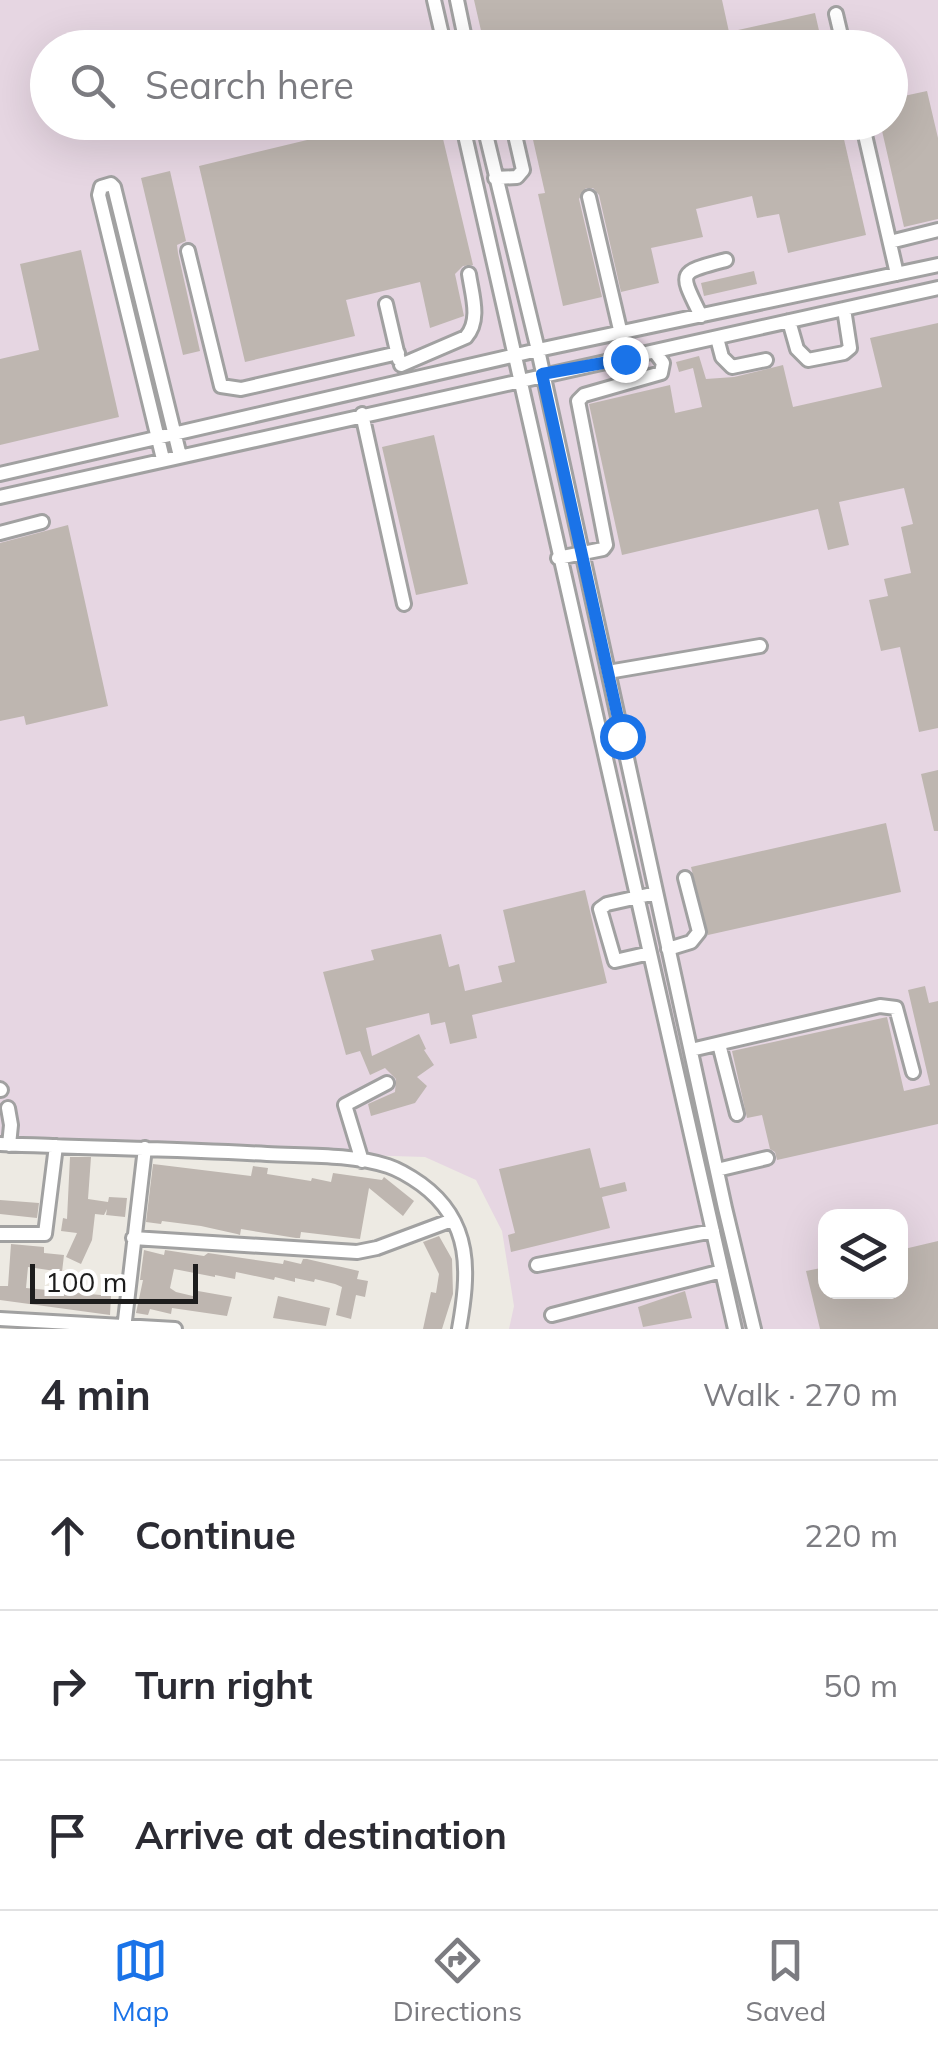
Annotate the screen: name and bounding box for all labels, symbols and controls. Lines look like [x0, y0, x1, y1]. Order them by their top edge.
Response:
search box [30, 30, 908, 140]
icon: search [65, 58, 120, 113]
text: Search here [145, 61, 354, 109]
route end [603, 337, 649, 383]
route start [600, 714, 646, 760]
map controls [818, 1209, 908, 1299]
button: layers [818, 1209, 908, 1299]
scale bar [30, 1259, 198, 1304]
text: 100 m [45, 1264, 127, 1299]
text: 4 min [40, 1368, 151, 1421]
text: Walk · 270 m [703, 1374, 898, 1414]
icon: ahead [40, 1508, 95, 1563]
text: Continue [135, 1511, 296, 1559]
text: 220 m [804, 1515, 898, 1555]
icon: right [40, 1658, 95, 1713]
text: Turn right [135, 1661, 312, 1709]
text: 50 m [823, 1665, 898, 1705]
icon: arrive [40, 1808, 95, 1863]
text: Arrive at destination [135, 1811, 507, 1859]
tab: Map [112, 1933, 169, 2028]
tab: Directions [393, 1933, 522, 2028]
tab: Saved [745, 1933, 826, 2028]

